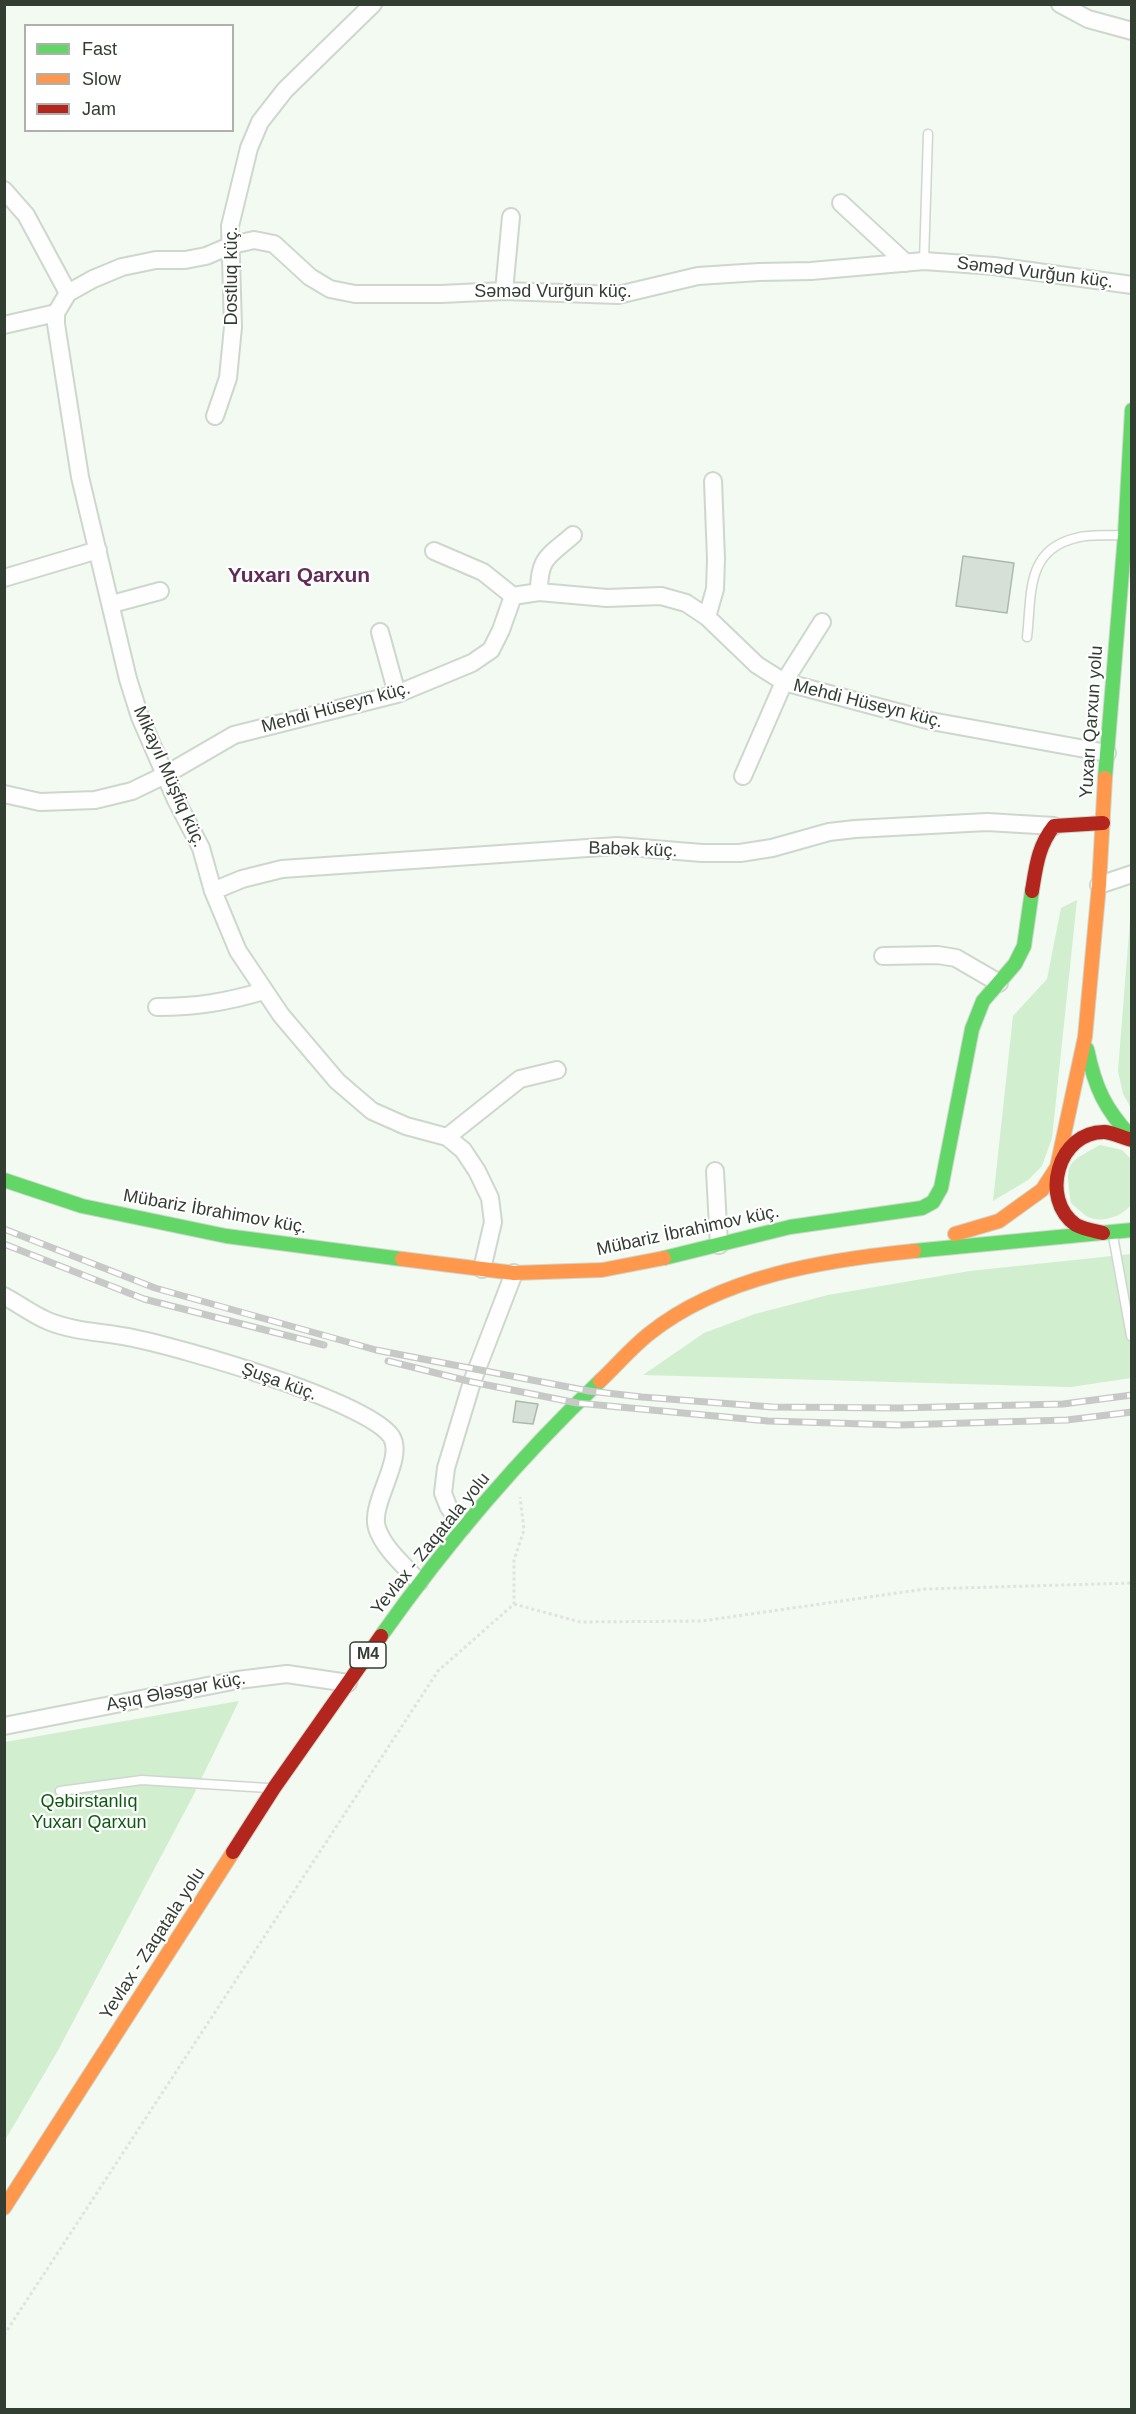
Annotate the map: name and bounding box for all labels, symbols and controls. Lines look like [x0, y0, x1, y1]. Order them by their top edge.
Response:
legend [24, 24, 234, 132]
text: Fast [82, 39, 117, 59]
text: Slow [82, 69, 121, 89]
text: Jam [82, 99, 116, 119]
street label: Dostluq küç. [221, 226, 243, 326]
street label: Səməd Vurğun küç. [956, 253, 1114, 293]
street label: Səməd Vurğun küç. [474, 281, 632, 303]
district label: Yuxarı Qarxun [228, 563, 370, 589]
street label: Yuxarı Qarxun yolu [1076, 645, 1108, 799]
street label: Mehdi Hüseyn küç. [791, 675, 945, 733]
street label: Mehdi Hüseyn küç. [259, 678, 413, 738]
street label: Mikayıl Müşfiq küç. [128, 703, 210, 851]
street label: Babək küç. [588, 838, 678, 862]
street label: Mübariz İbrahimov küç. [122, 1185, 308, 1239]
street label: Mübariz İbrahimov küç. [595, 1201, 781, 1261]
street label: Şuşa küç. [238, 1358, 320, 1406]
street label: Yevlax - Zaqatala yolu [367, 1469, 495, 1619]
road number: M4 [350, 1642, 386, 1668]
street label: Aşıq Ələsgər küç. [104, 1668, 248, 1716]
park label: Qəbirstanlıq Yuxarı Qarxun [31, 1791, 147, 1834]
street label: Yevlax - Zaqatala yolu [96, 1864, 210, 2024]

